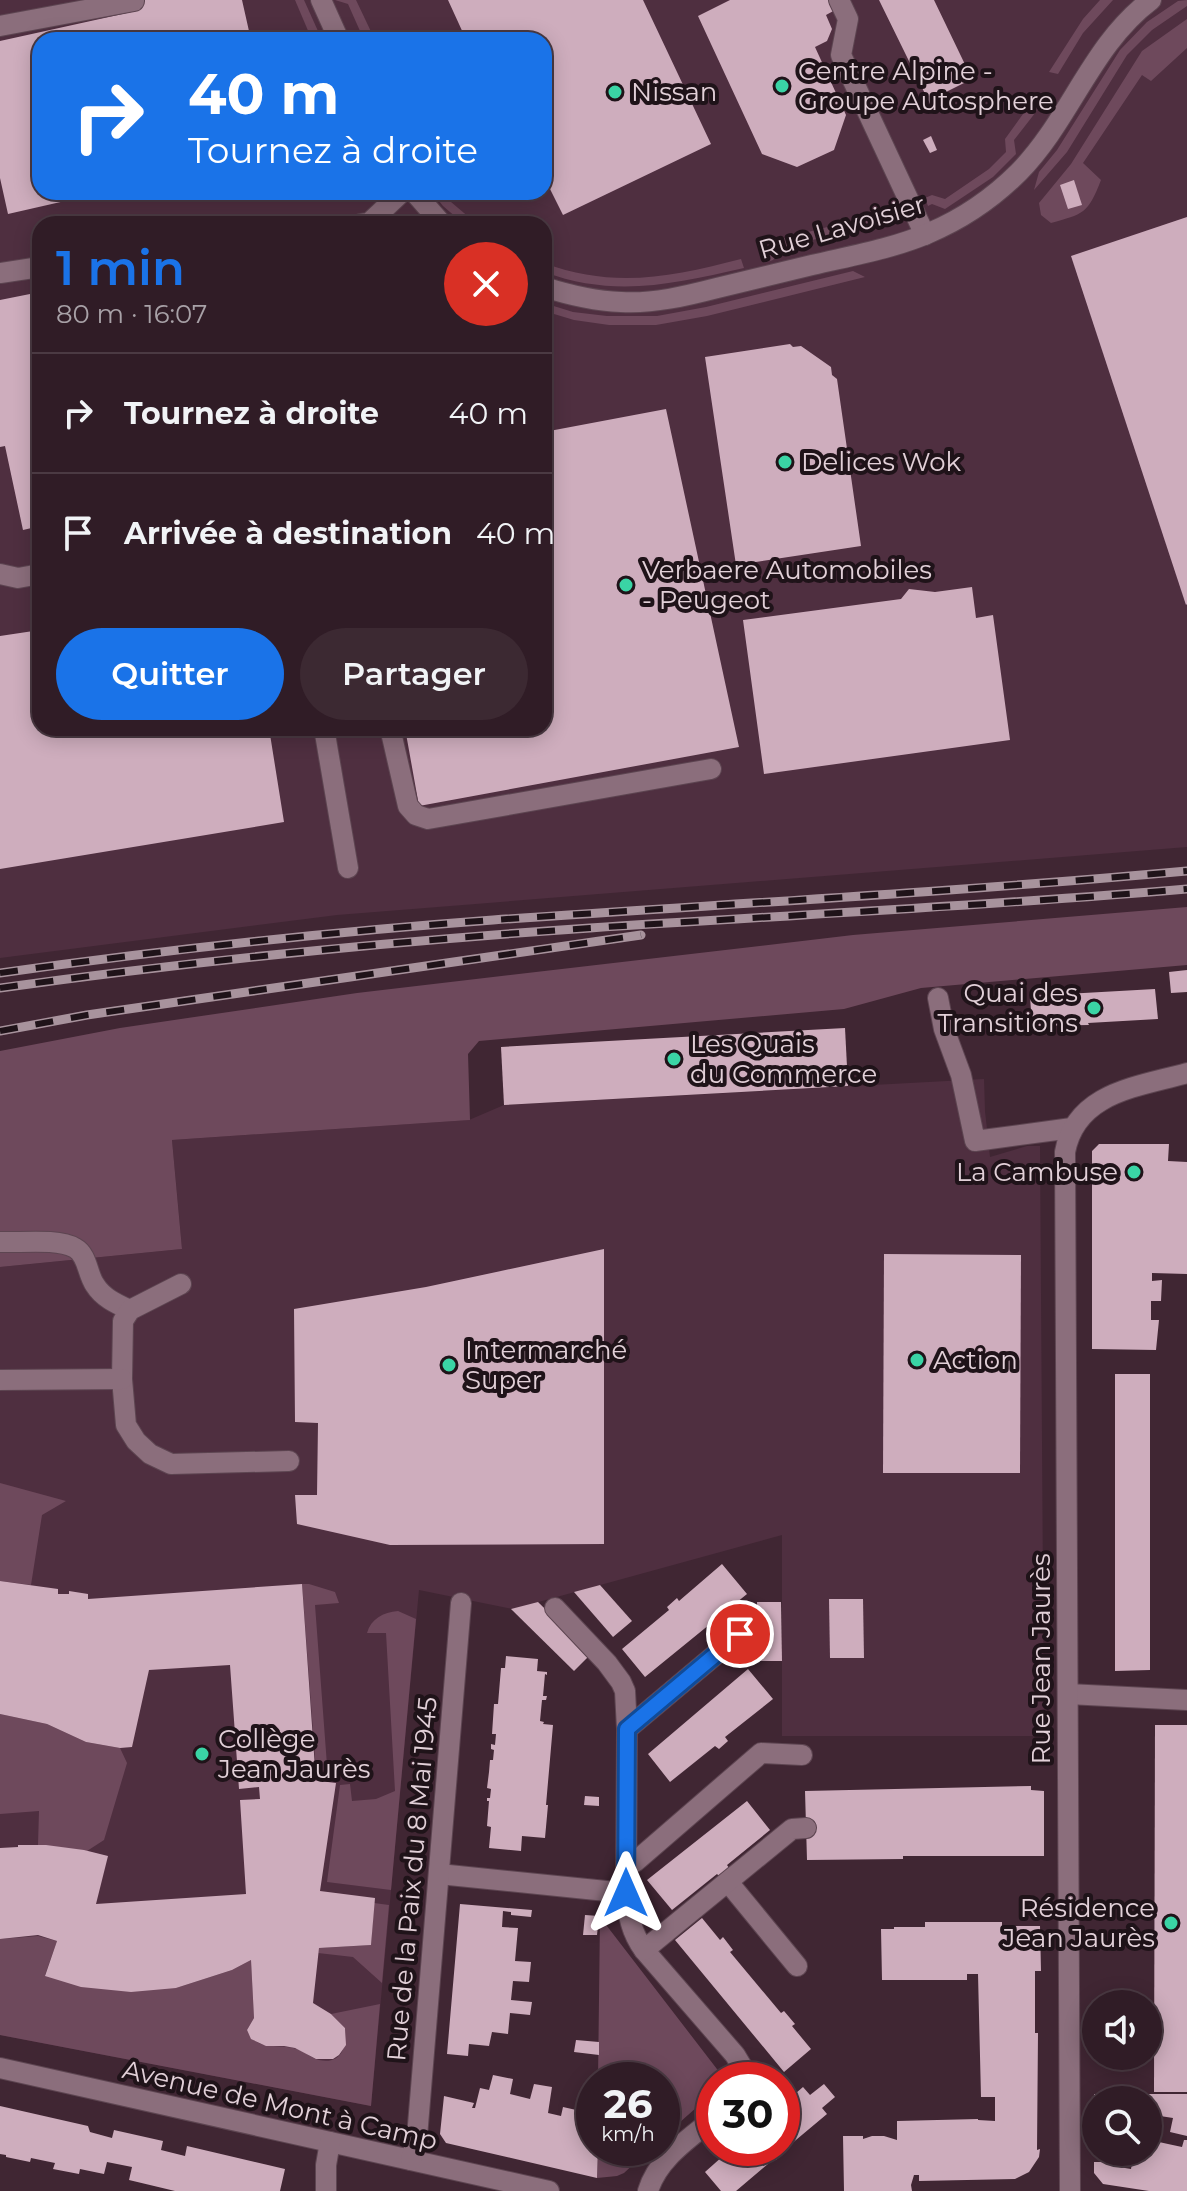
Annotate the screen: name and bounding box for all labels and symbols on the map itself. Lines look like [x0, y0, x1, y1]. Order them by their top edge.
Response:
place label: Centre Alpine - Groupe Autosphere [798, 55, 1054, 117]
place label: Nissan [631, 76, 717, 108]
marker: Centre Alpine - Groupe Autosphere [773, 77, 791, 95]
marker: Nissan [606, 83, 624, 101]
street label: Rue Lavoisier [755, 188, 929, 266]
place label: Delices Wok [801, 446, 962, 478]
marker: Delices Wok [776, 453, 794, 471]
place label: Verbaere Automobiles - Peugeot [642, 554, 932, 616]
marker: Verbaere Automobiles - Peugeot [617, 576, 635, 594]
place label: Quai des Transitions [938, 977, 1078, 1039]
marker: Quai des Transitions [1085, 999, 1103, 1017]
place label: Les Quais du Commerce [690, 1028, 877, 1090]
marker: Les Quais du Commerce [665, 1050, 683, 1068]
place label: La Cambuse [956, 1156, 1118, 1188]
marker: La Cambuse [1125, 1163, 1143, 1181]
place label: Intermarché Super [465, 1334, 627, 1396]
place label: Action [933, 1344, 1018, 1376]
marker: Action [908, 1351, 926, 1369]
marker: Intermarché Super [440, 1356, 458, 1374]
street label: Rue Jean Jaurès [1025, 1553, 1057, 1765]
pin [706, 1600, 774, 1668]
street label: Rue de la Paix du 8 Mai 1945 [380, 1695, 444, 2063]
place label: Collège Jean Jaurès [217, 1723, 370, 1785]
marker: Collège Jean Jaurès [193, 1745, 211, 1763]
position arrow [584, 1851, 668, 1935]
place label: Résidence Jean Jaurès [1002, 1892, 1155, 1954]
marker: Résidence Jean Jaurès [1162, 1914, 1180, 1932]
street label: Avenue de Mont à Camp [119, 2053, 441, 2157]
speed limit sign: 30 [696, 2062, 800, 2166]

